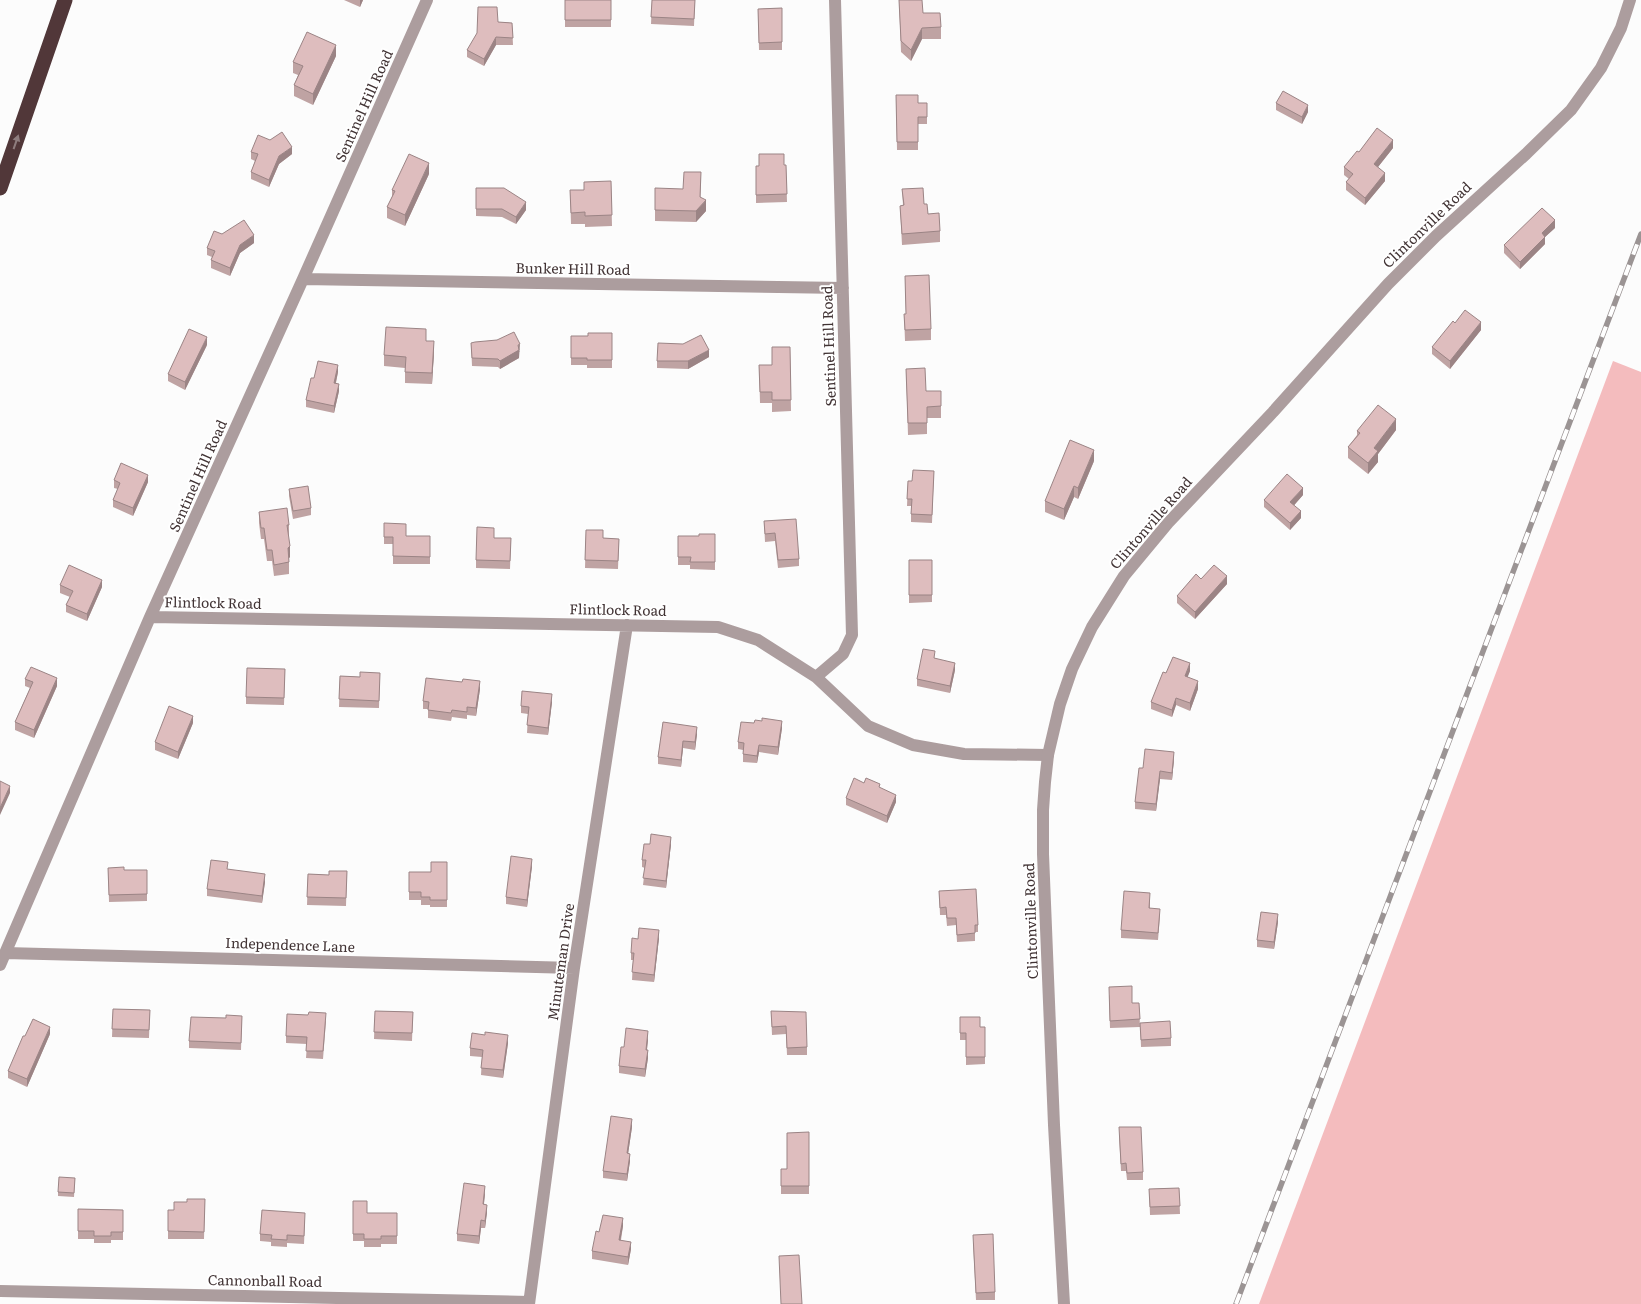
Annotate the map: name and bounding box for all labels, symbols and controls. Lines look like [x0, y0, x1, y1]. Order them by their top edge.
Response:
street label: Sentinel Hill Road [329, 46, 397, 165]
one-way arrow [13, 134, 20, 149]
street label: Clintonville Road [1377, 176, 1475, 272]
street label: Bunker Hill Road [515, 257, 631, 279]
street label: Sentinel Hill Road [816, 285, 840, 407]
street label: Sentinel Hill Road [163, 416, 231, 535]
street label: Clintonville Road [1105, 472, 1196, 573]
street label: Flintlock Road [164, 591, 262, 613]
street label: Flintlock Road [569, 598, 667, 620]
street label: Clintonville Road [1018, 862, 1042, 980]
street label: Minuteman Drive [542, 902, 578, 1022]
street label: Independence Lane [225, 932, 355, 956]
street label: Cannonball Road [208, 1269, 323, 1291]

